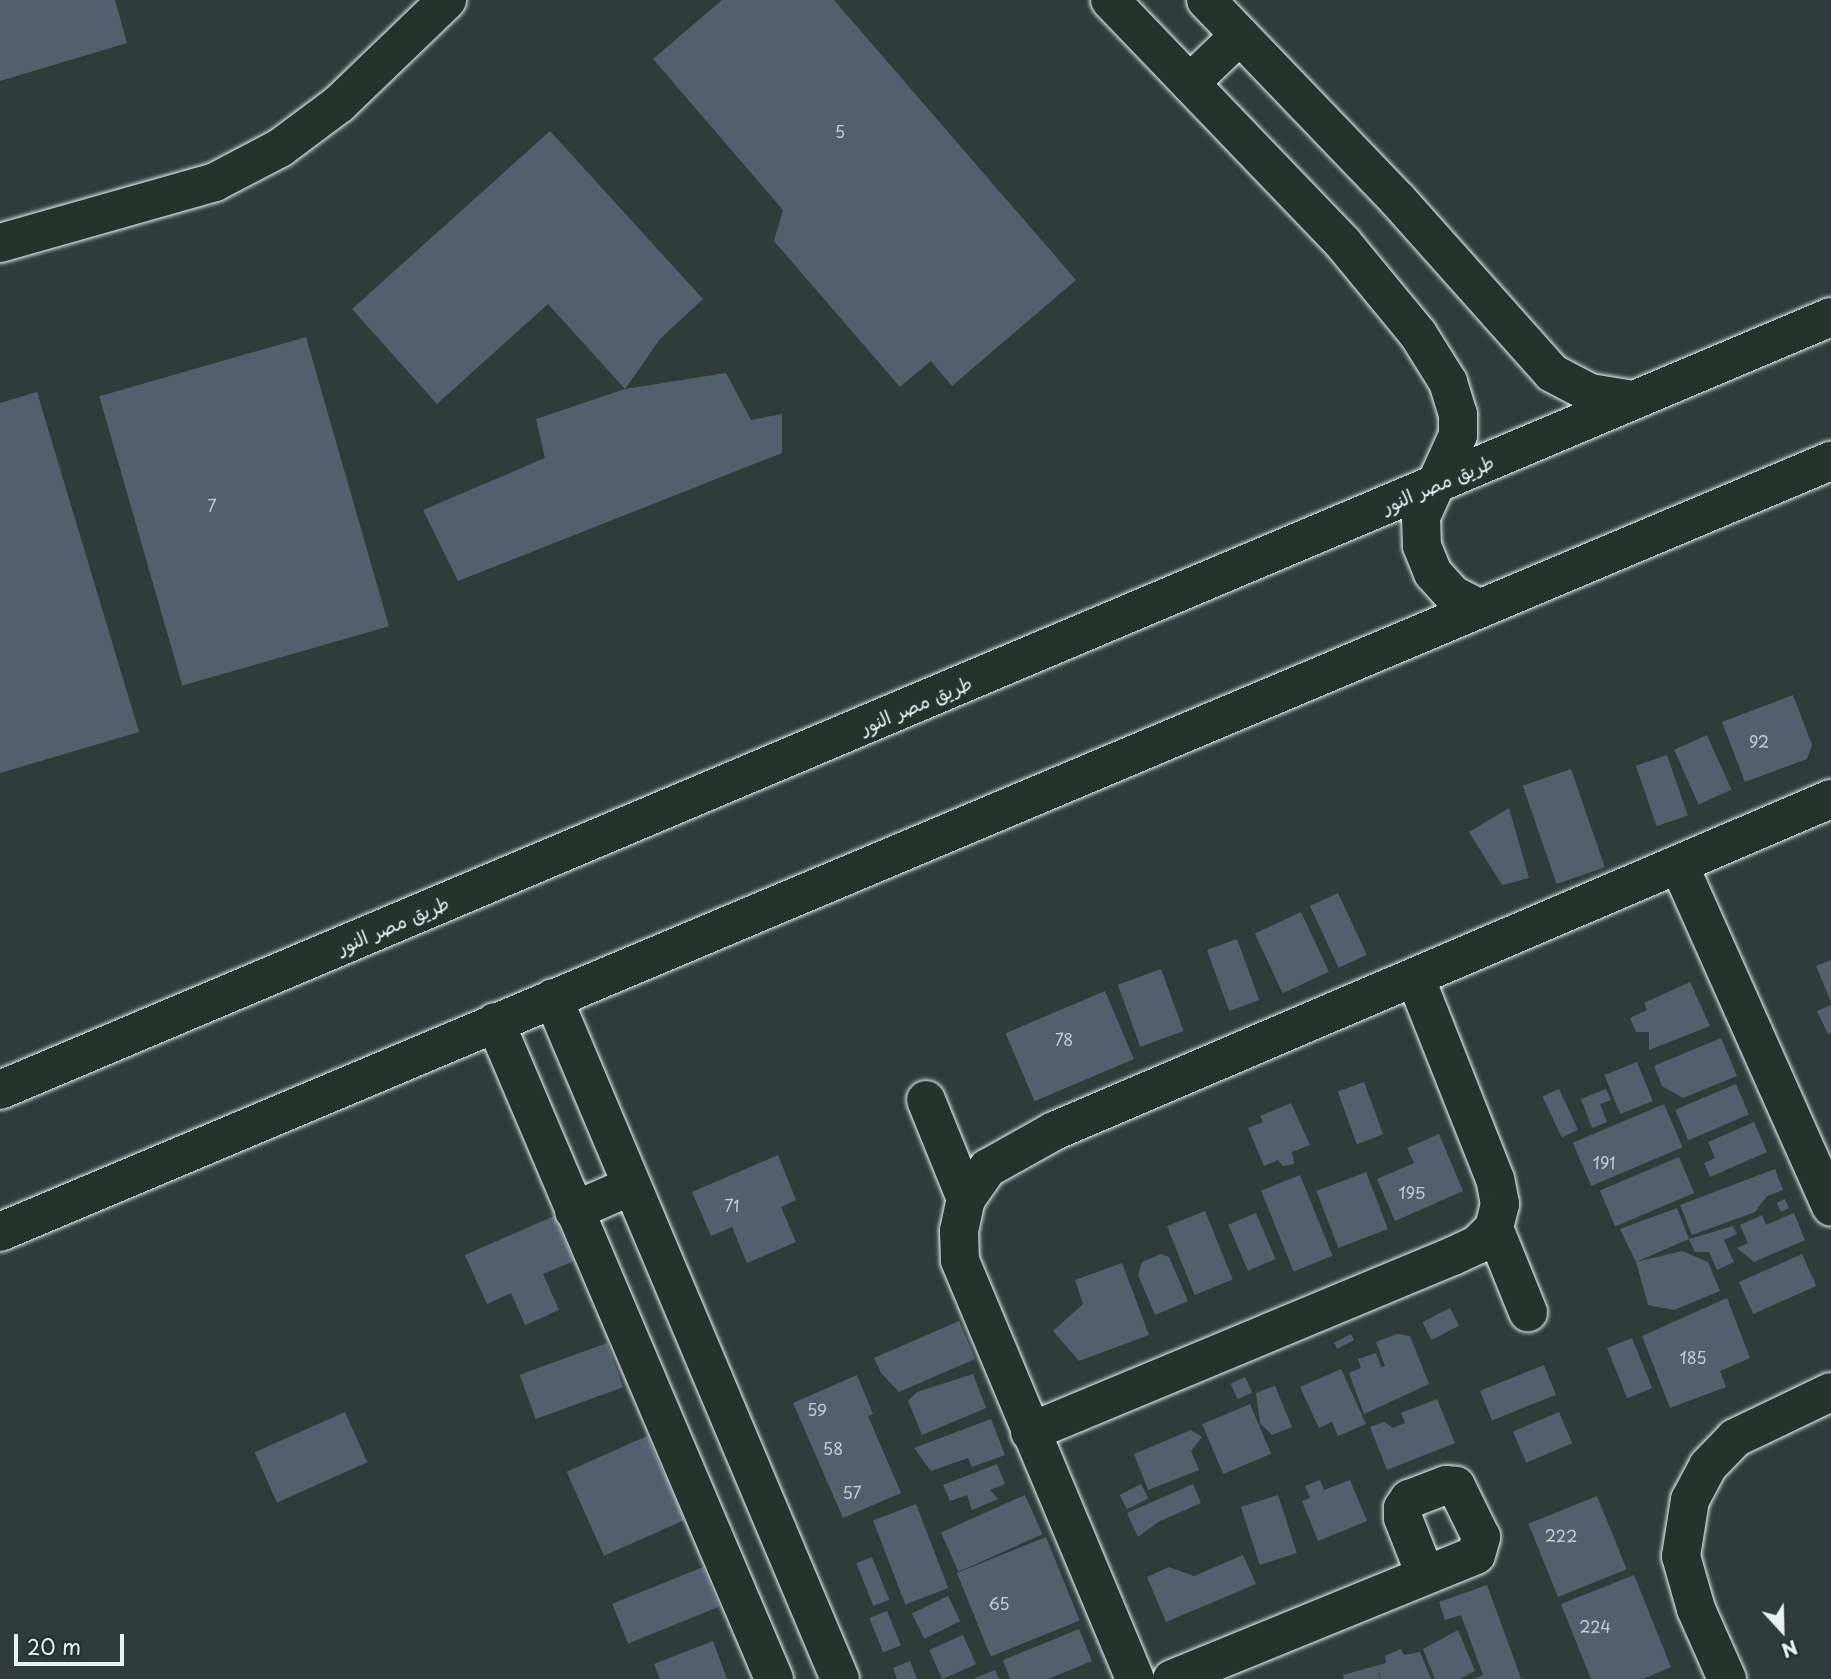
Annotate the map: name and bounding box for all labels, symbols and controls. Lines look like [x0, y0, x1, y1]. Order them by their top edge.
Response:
house number: 5 [835, 121, 845, 141]
street label: طريق مصر النور [1379, 450, 1497, 518]
house number: 7 [207, 495, 217, 515]
street label: طريق مصر النور [857, 671, 975, 739]
house number: 92 [1749, 731, 1769, 751]
street label: طريق مصر النور [334, 891, 452, 959]
house number: 78 [1055, 1029, 1073, 1049]
house number: 191 [1593, 1152, 1615, 1172]
house number: 195 [1399, 1182, 1425, 1202]
house number: 71 [725, 1195, 739, 1215]
house number: 185 [1680, 1347, 1706, 1367]
house number: 59 [807, 1399, 827, 1419]
house number: 58 [823, 1438, 843, 1458]
house number: 57 [842, 1482, 862, 1502]
house number: 222 [1545, 1525, 1577, 1545]
house number: 65 [988, 1593, 1010, 1613]
north arrow [1747, 1595, 1817, 1665]
house number: 224 [1579, 1616, 1611, 1636]
scale bar [18, 1620, 128, 1664]
text: 20 m [27, 1630, 81, 1662]
text: N [1778, 1634, 1802, 1665]

